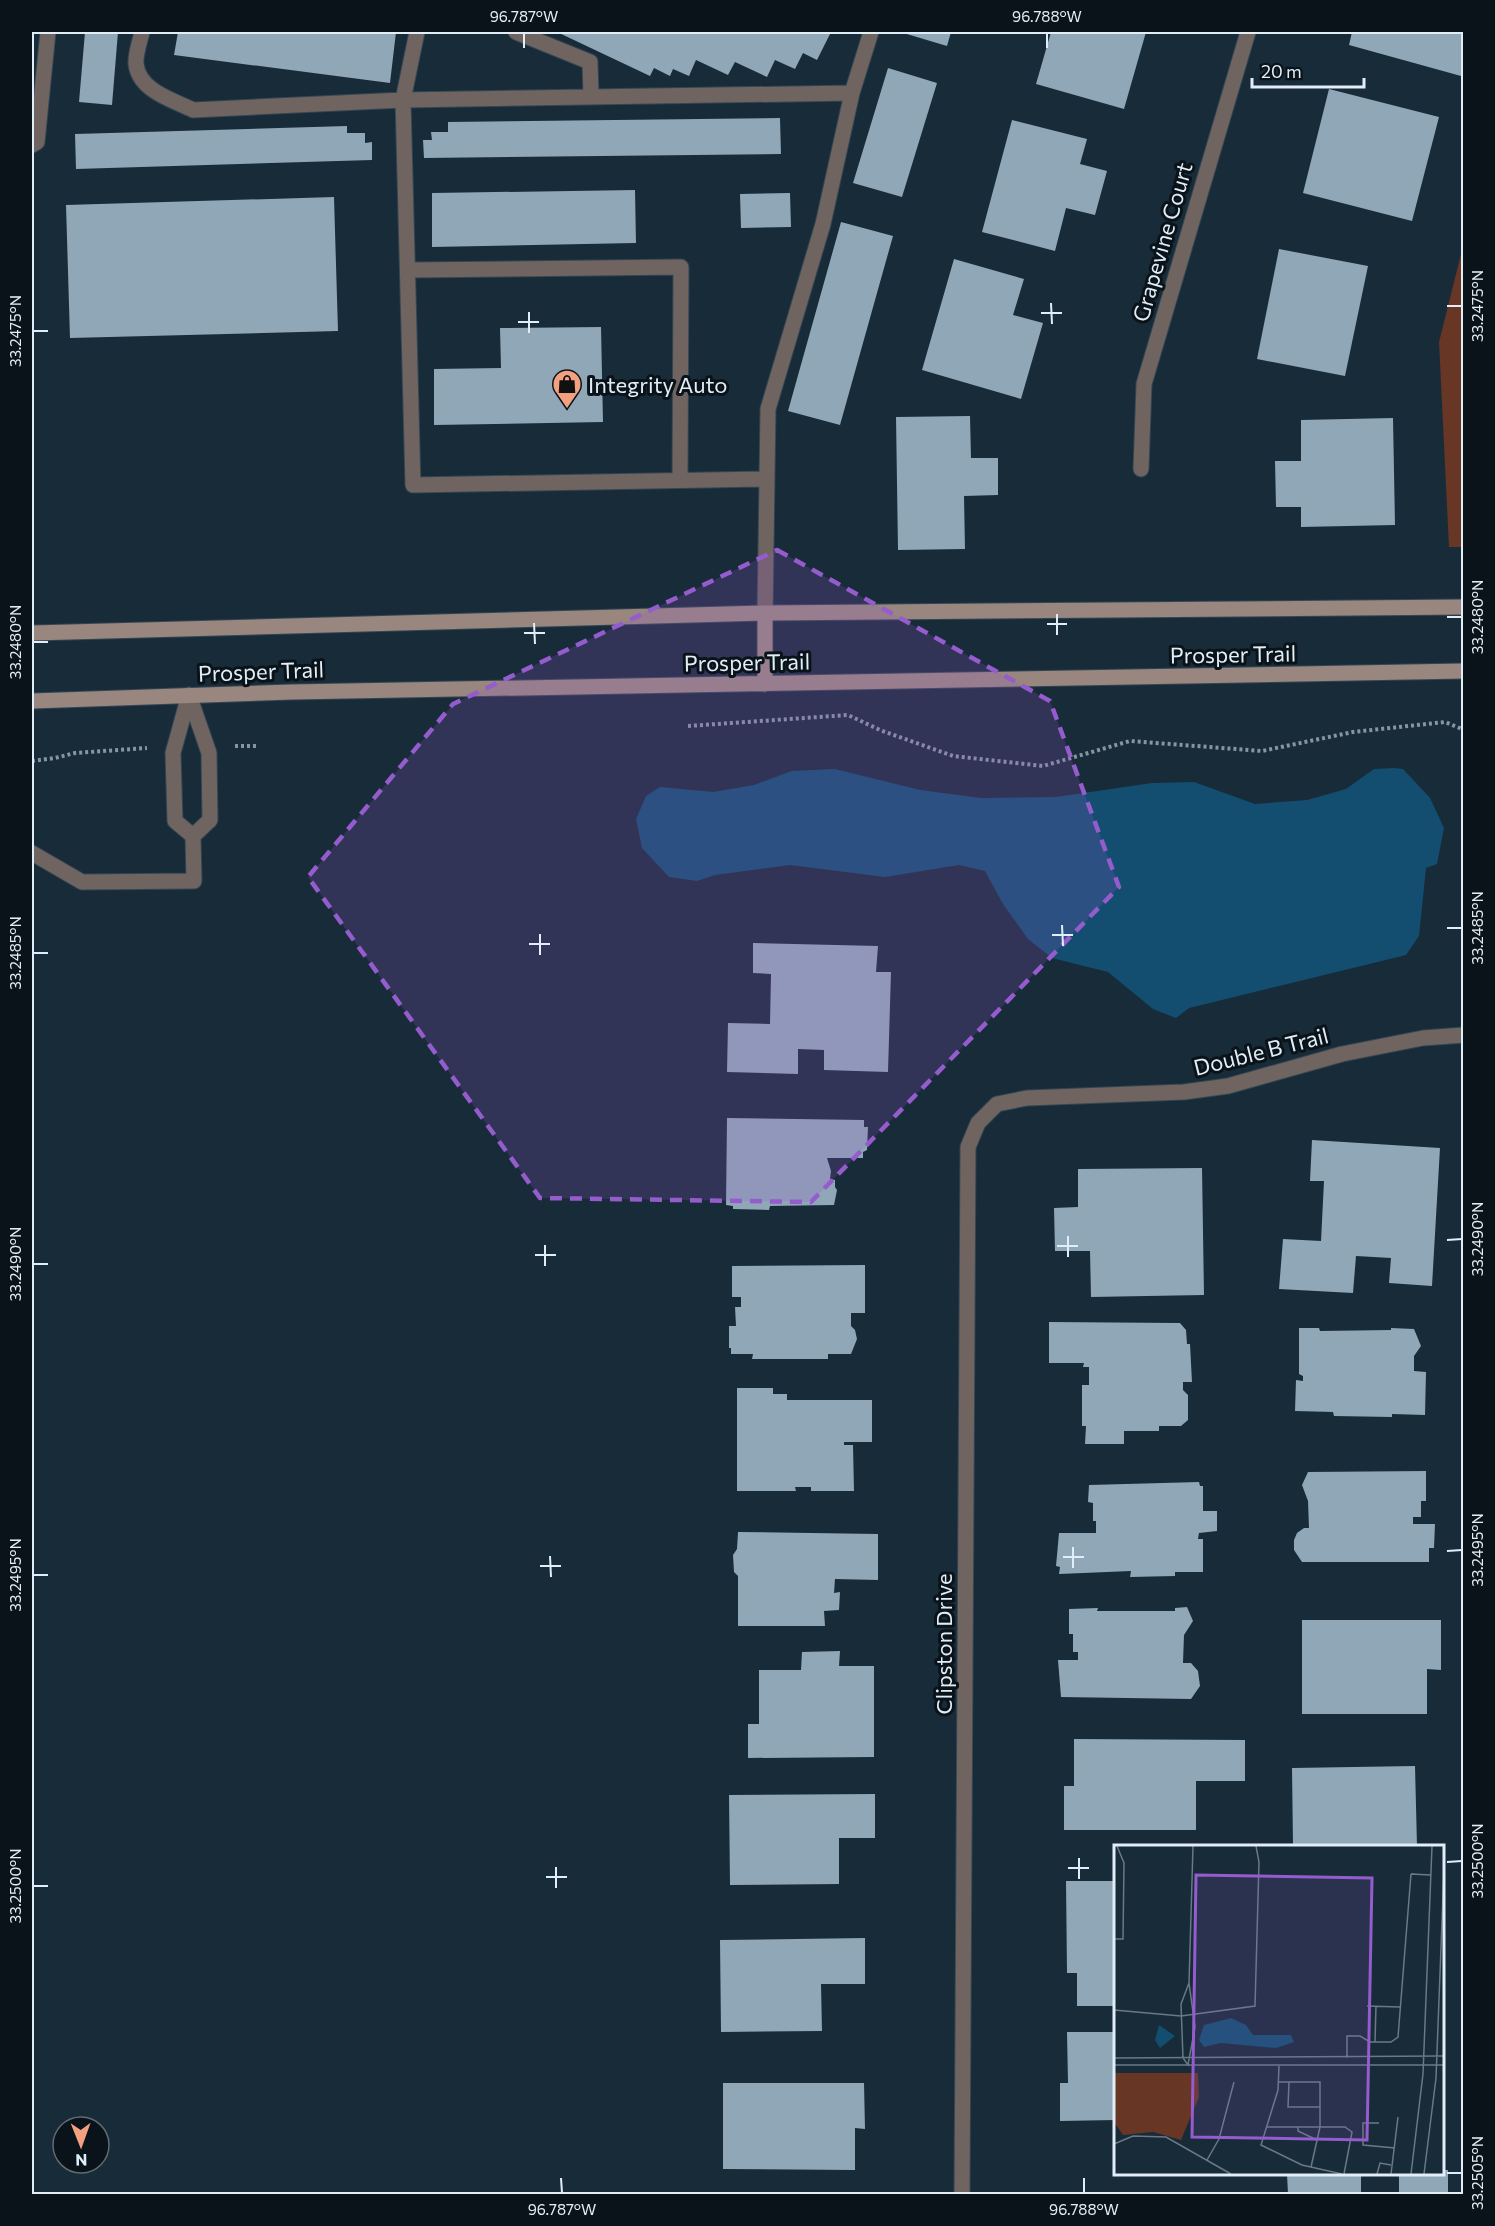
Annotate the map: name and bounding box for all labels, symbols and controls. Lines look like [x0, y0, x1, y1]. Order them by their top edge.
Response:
text: 96.787°W [490, 7, 558, 25]
text: 96.788°W [1012, 7, 1082, 25]
scale bar [1252, 51, 1364, 89]
text: 20 m [1261, 60, 1302, 82]
street label: Grapevine Court [1126, 159, 1198, 325]
text: 33.2475°N [1468, 270, 1486, 342]
text: 33.2475°N [6, 295, 24, 367]
shop icon: Integrity Auto [551, 368, 583, 410]
place label: Integrity Auto [588, 371, 727, 398]
text: 33.2480°N [1468, 580, 1486, 654]
text: 33.2480°N [6, 605, 24, 679]
street label: Prosper Trail [1170, 639, 1296, 669]
street label: Prosper Trail [684, 647, 810, 677]
street label: Prosper Trail [197, 655, 325, 687]
text: 33.2485°N [1468, 891, 1486, 965]
text: 33.2485°N [6, 916, 24, 990]
street label: Double B Trail [1191, 1021, 1331, 1081]
text: 33.2490°N [1468, 1202, 1486, 1276]
text: 33.2490°N [6, 1227, 24, 1301]
text: 33.2495°N [1468, 1513, 1486, 1587]
text: 33.2495°N [6, 1538, 24, 1612]
street label: Clipston Drive [930, 1573, 957, 1715]
text: 33.2500°N [1468, 1823, 1486, 1899]
inset map [1114, 1845, 1444, 2175]
text: 33.2500°N [6, 1848, 24, 1924]
north arrow [51, 2115, 111, 2175]
text: 33.2505°N [1468, 2136, 1486, 2210]
text: N [75, 2151, 87, 2170]
text: 96.787°W [528, 2200, 596, 2218]
text: 96.788°W [1049, 2200, 1119, 2218]

